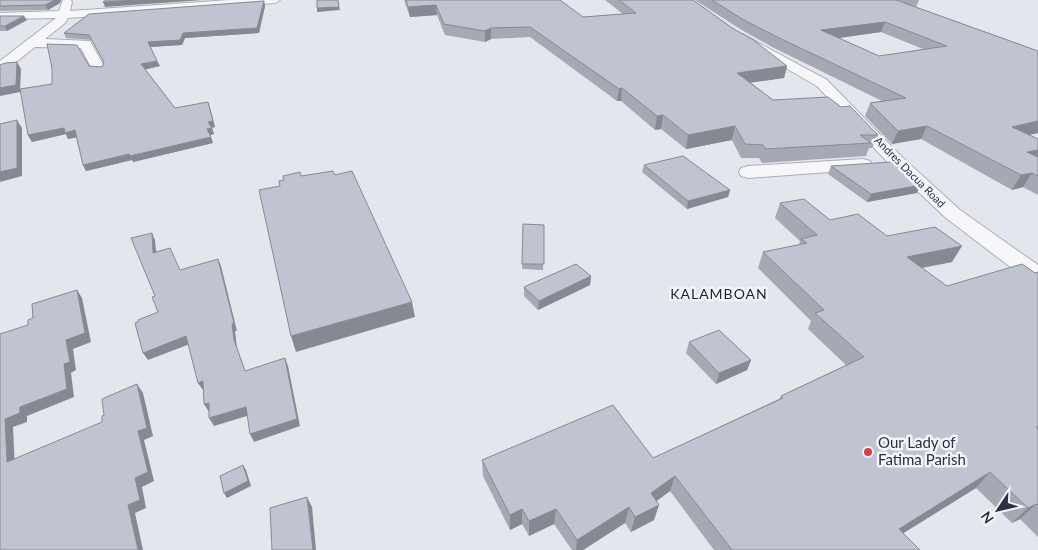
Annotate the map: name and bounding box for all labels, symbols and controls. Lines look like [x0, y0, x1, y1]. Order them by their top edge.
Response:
street label: Andres Dacua Road [872, 134, 948, 210]
district label: KALAMBOAN [670, 285, 768, 302]
place label: Our Lady of Fatima Parish [878, 433, 966, 468]
marker: Our Lady of Fatima Parish [862, 446, 874, 458]
north arrow [973, 485, 1023, 535]
text: N [977, 508, 997, 527]

